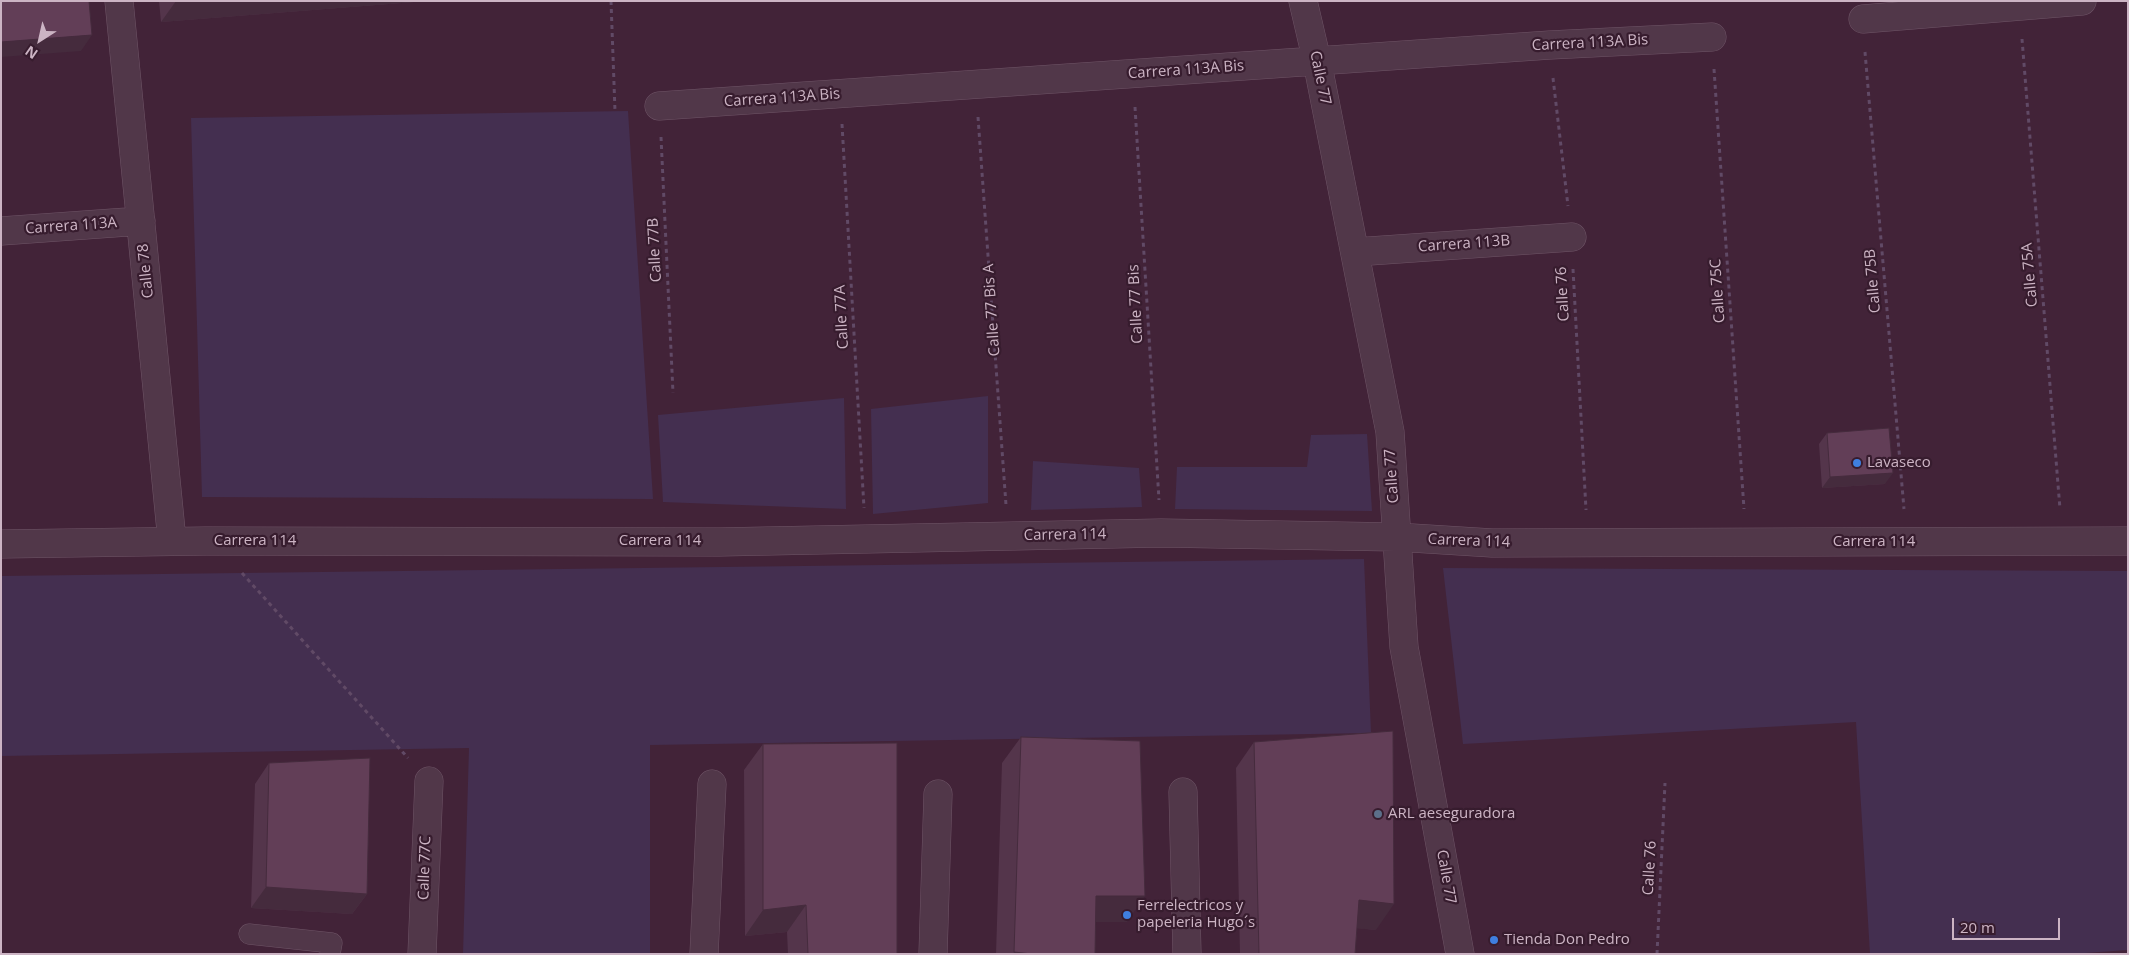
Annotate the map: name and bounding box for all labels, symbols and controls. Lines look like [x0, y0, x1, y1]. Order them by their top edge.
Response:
north arrow [15, 15, 65, 65]
street label: Carrera 113A Bis [1531, 31, 1649, 55]
text: N [21, 42, 41, 64]
street label: Calle 77 [1305, 49, 1335, 107]
street label: Carrera 113A Bis [1127, 57, 1245, 83]
street label: Carrera 113A Bis [723, 85, 841, 111]
street label: Carrera 113A [24, 214, 118, 238]
street label: Calle 77B [644, 217, 666, 283]
street label: Carrera 113B [1417, 232, 1511, 256]
street label: Calle 75A [2018, 242, 2042, 308]
street label: Calle 78 [134, 243, 158, 299]
street label: Calle 75B [1861, 248, 1885, 314]
street label: Calle 75C [1707, 258, 1729, 324]
street label: Calle 77 Bis A [980, 263, 1004, 357]
street label: Calle 77 Bis [1125, 264, 1147, 344]
street label: Calle 76 [1553, 266, 1573, 322]
street label: Calle 77A [831, 284, 853, 350]
street label: Calle 77 [1381, 448, 1403, 504]
place label: Lavaseco [1867, 454, 1931, 472]
marker: Lavaseco [1851, 457, 1863, 469]
street label: Carrera 114 [1024, 525, 1106, 545]
street label: Carrera 114 [1427, 531, 1511, 551]
street label: Carrera 114 [214, 532, 296, 550]
street label: Carrera 114 [619, 532, 701, 550]
street label: Carrera 114 [1833, 533, 1915, 551]
place label: ARL aeseguradora [1388, 805, 1515, 823]
marker: ARL aeseguradora [1372, 808, 1384, 820]
street label: Calle 77C [415, 836, 435, 900]
street label: Calle 76 [1640, 840, 1660, 896]
street label: Calle 77 [1432, 848, 1460, 906]
place label: Ferrelectricos y papeleria Hugo´s [1137, 897, 1255, 932]
scale bar [1954, 908, 2062, 940]
marker: Ferrelectricos y papeleria Hugo´s [1121, 909, 1133, 921]
text: 20 m [1960, 917, 1995, 937]
place label: Tienda Don Pedro [1504, 931, 1630, 949]
marker: Tienda Don Pedro [1488, 934, 1500, 946]

